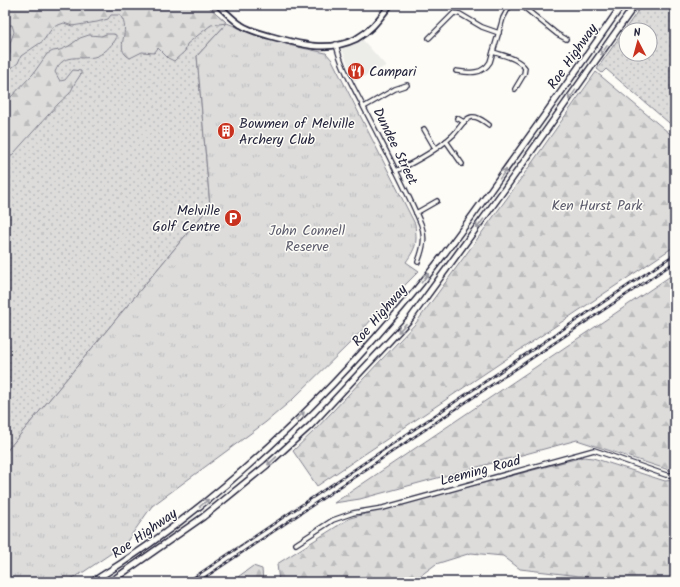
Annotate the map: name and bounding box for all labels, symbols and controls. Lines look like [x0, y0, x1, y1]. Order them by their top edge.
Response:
street label: Roe Highway [542, 19, 604, 94]
north arrow [618, 22, 658, 62]
text: N [633, 24, 642, 42]
one-way arrow [600, 44, 608, 55]
restaurant icon: Campari [346, 61, 366, 81]
place label: Campari [369, 61, 417, 83]
one-way arrow [568, 90, 576, 101]
street label: Dundee Street [367, 104, 424, 189]
place label: Bowmen of Melville Archery Club [239, 113, 355, 151]
building icon: Bowmen of Melville Archery Club [216, 121, 236, 141]
one-way arrow [499, 169, 507, 180]
park label: Ken Hurst Park [552, 195, 643, 217]
place label: Melville Golf Centre [152, 200, 221, 238]
parking icon: Melville Golf Centre [223, 208, 243, 228]
one-way arrow [476, 218, 484, 229]
park label: John Connell Reserve [269, 220, 346, 258]
one-way arrow [421, 273, 429, 284]
street label: Roe Highway [347, 279, 413, 351]
one-way arrow [397, 323, 407, 333]
one-way arrow [295, 411, 305, 421]
street label: Leeming Road [438, 449, 524, 492]
one-way arrow [267, 456, 277, 466]
one-way arrow [199, 499, 209, 508]
street label: Roe Highway [107, 503, 182, 565]

